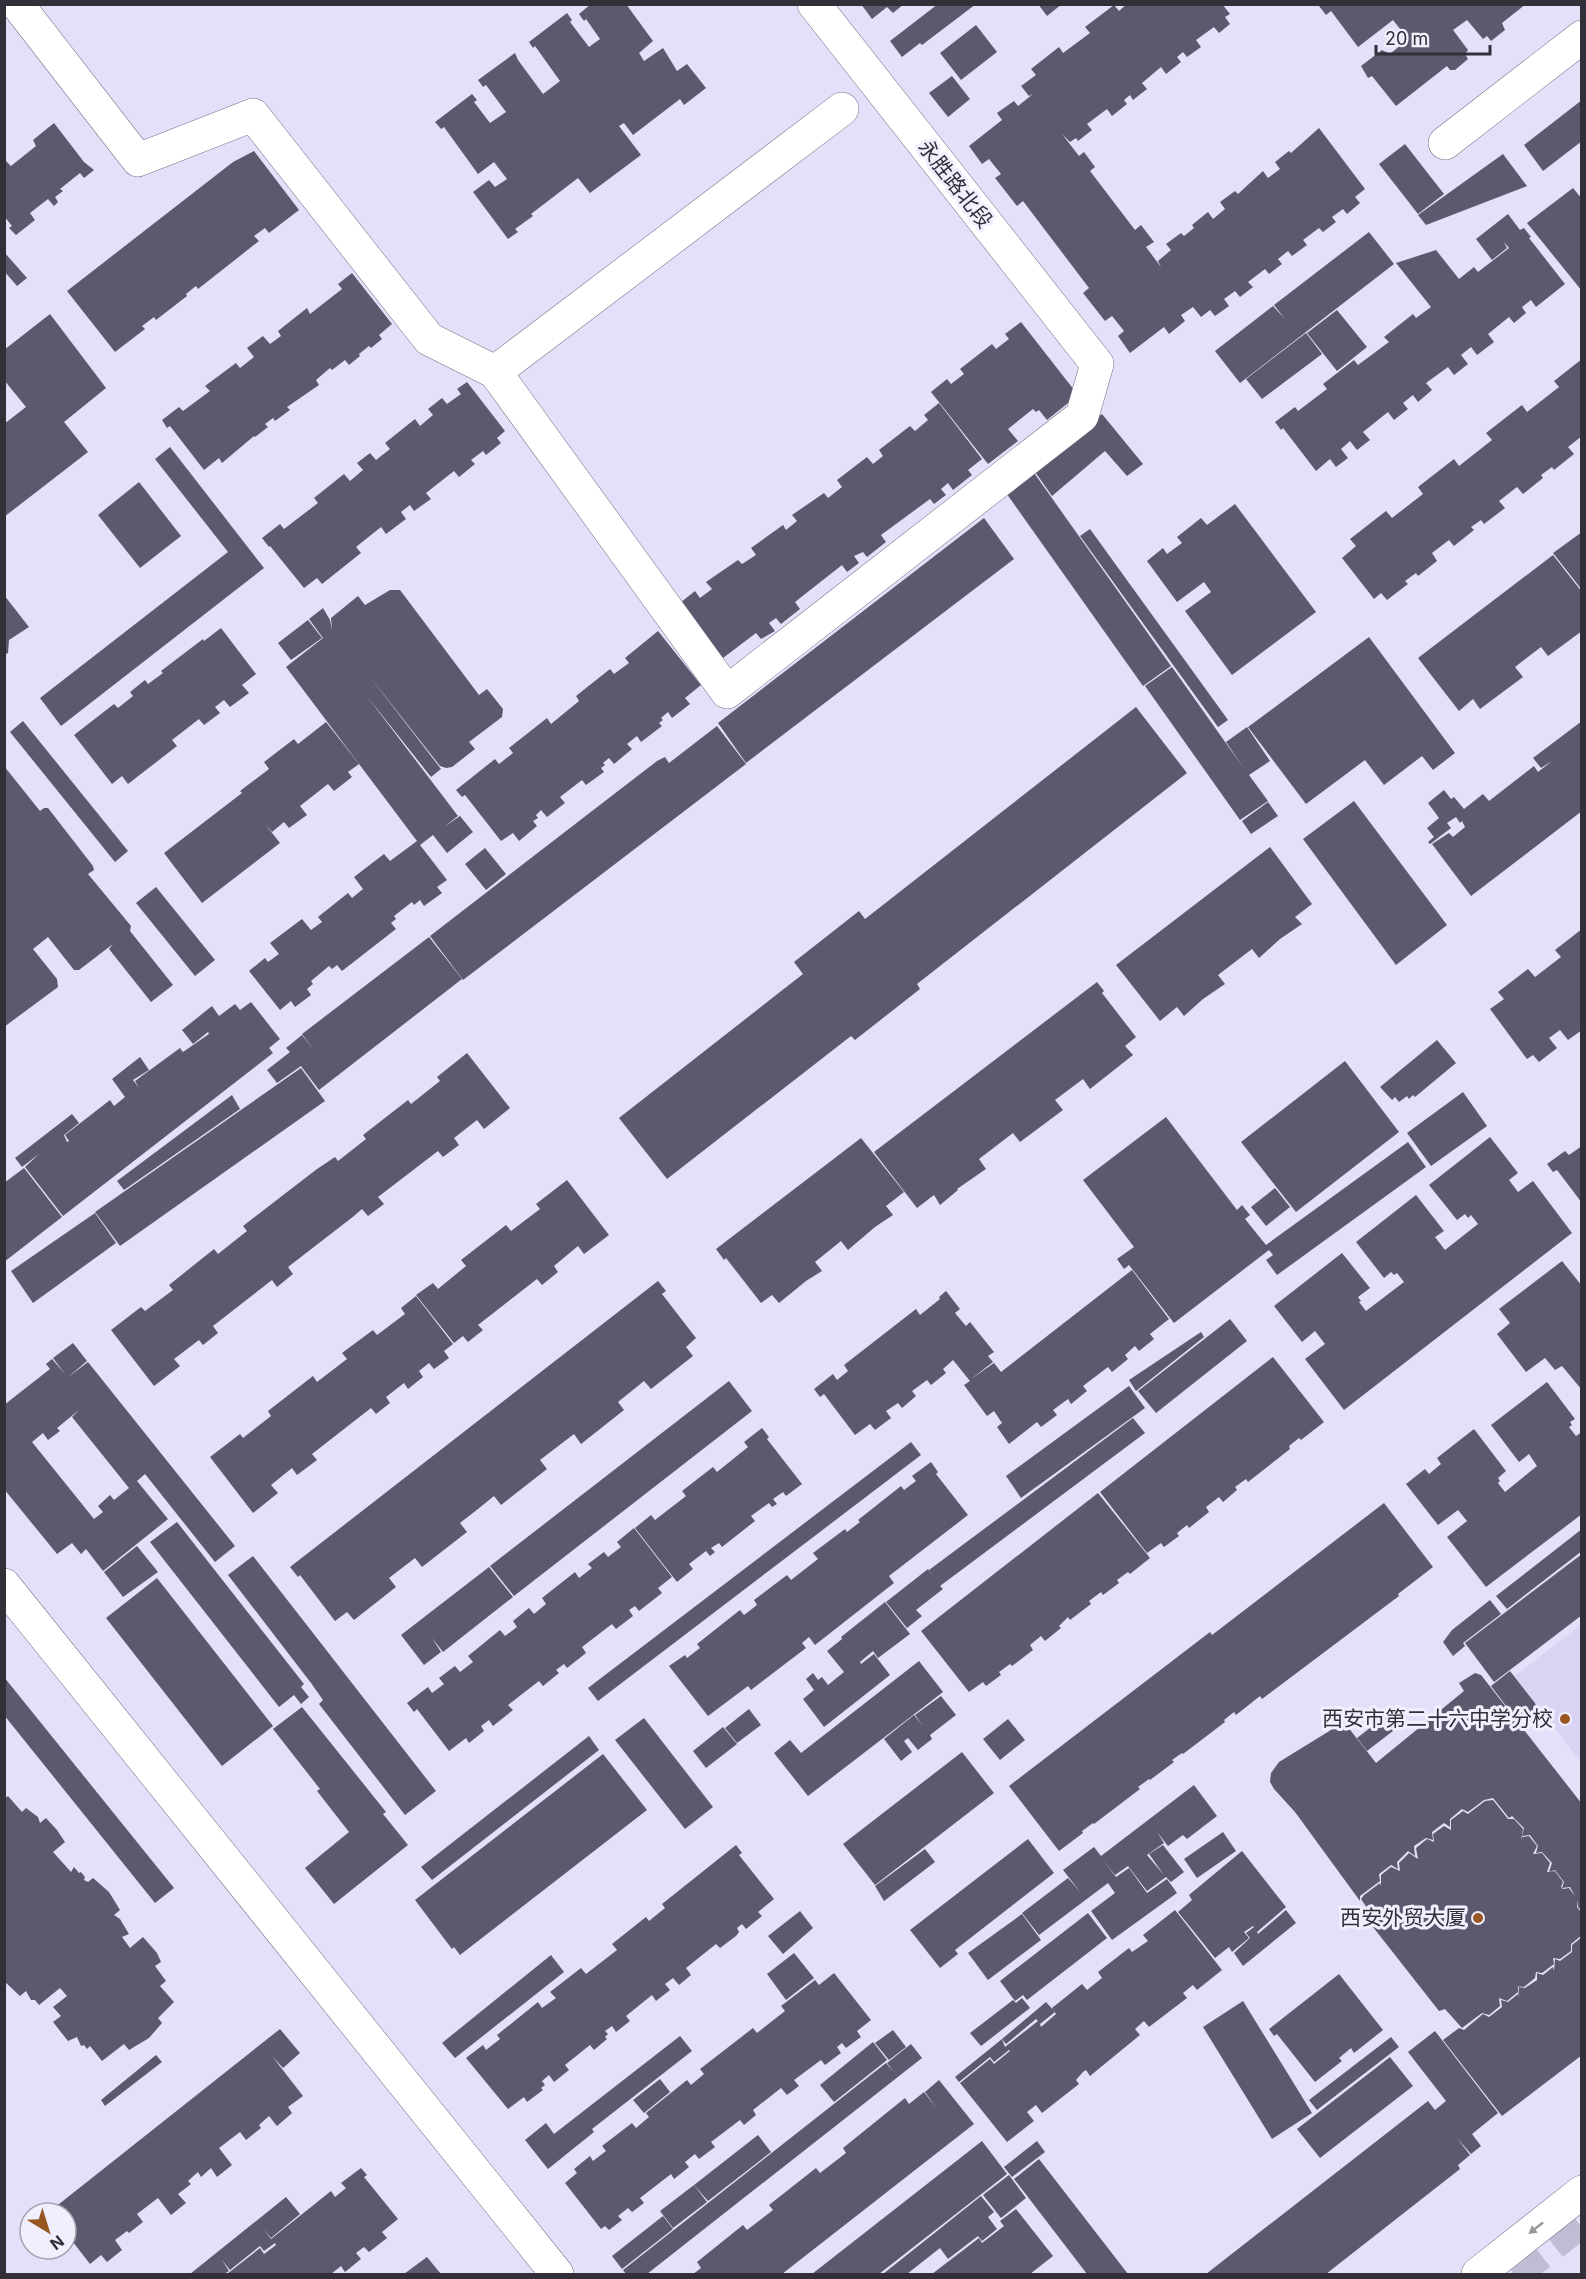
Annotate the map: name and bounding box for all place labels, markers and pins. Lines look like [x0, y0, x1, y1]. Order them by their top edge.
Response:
place label: 西安市第二十六中学分校 [1322, 1706, 1553, 1731]
marker: 西安市第二十六中学分校 [1558, 1712, 1572, 1726]
place label: 西安外贸大厦 [1340, 1905, 1466, 1930]
marker: 西安外贸大厦 [1471, 1911, 1485, 1925]

